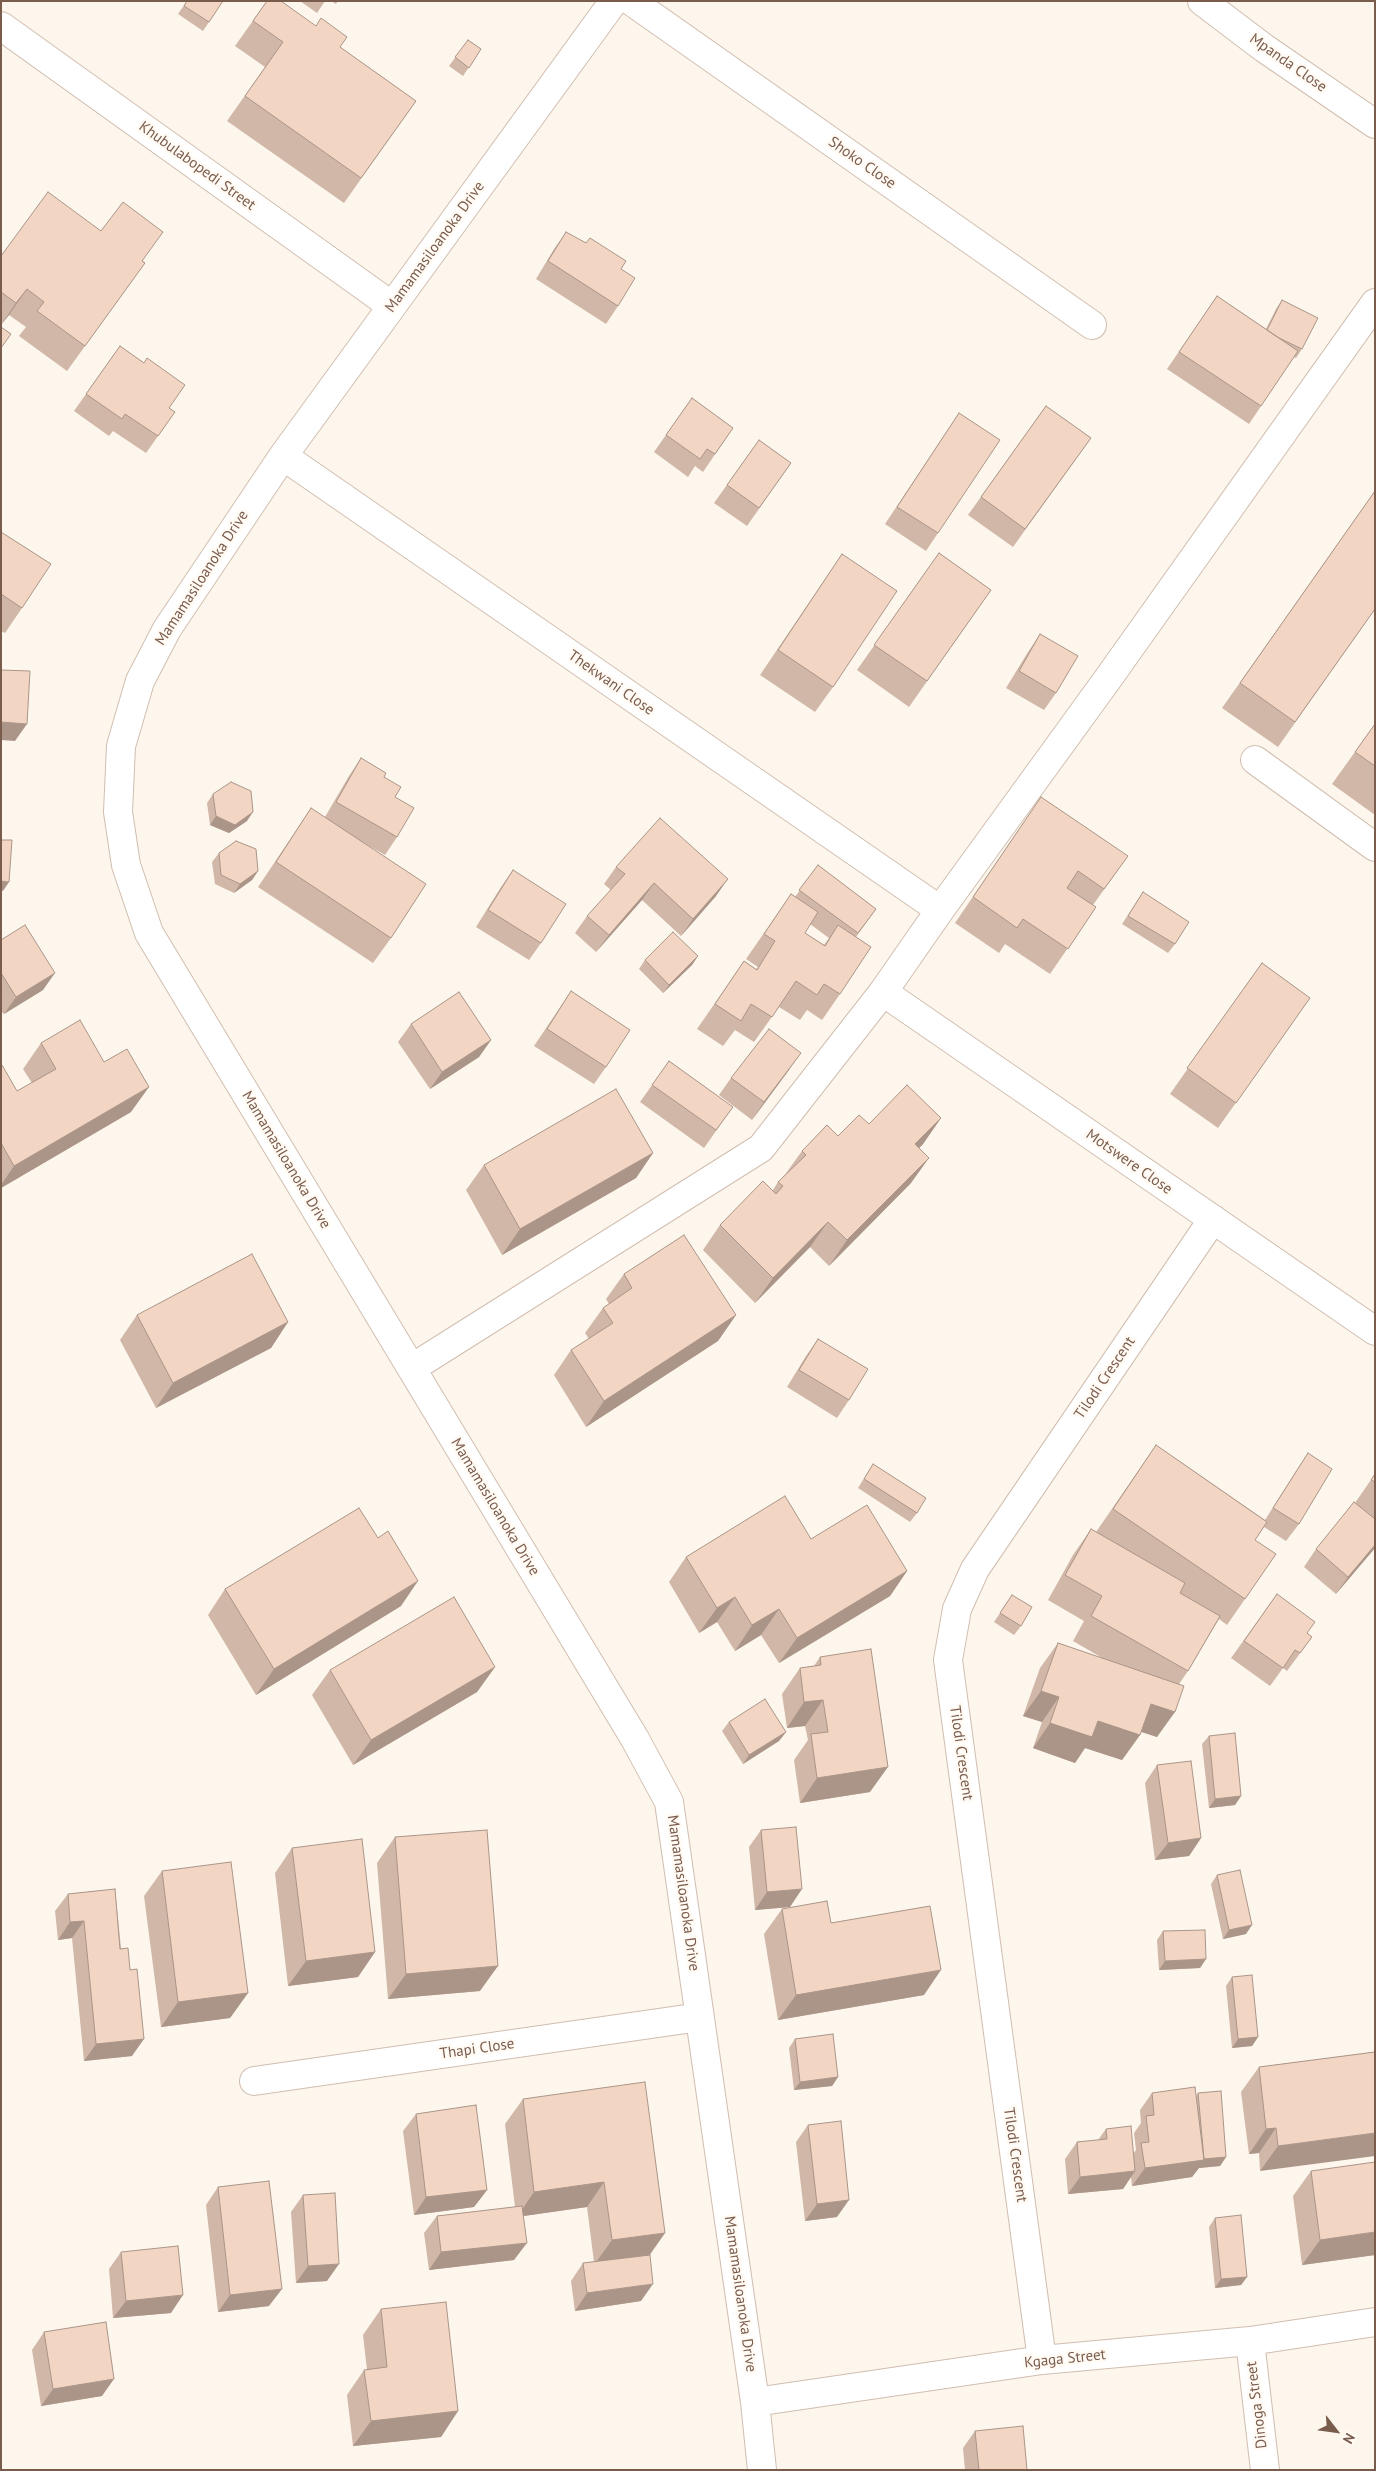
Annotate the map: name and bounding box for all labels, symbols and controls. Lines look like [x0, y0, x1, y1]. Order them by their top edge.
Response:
street label: Mpanda Close [1246, 30, 1330, 96]
street label: Khubulabopedi Street [135, 118, 259, 214]
street label: Shoko Close [825, 133, 899, 193]
street label: Mamamasiloanoka Drive [382, 178, 488, 316]
street label: Mamamasiloanoka Drive [152, 507, 252, 649]
street label: Thekwani Close [564, 647, 658, 719]
street label: Mamamasiloanoka Drive [238, 1088, 334, 1232]
street label: Motswere Close [1082, 1126, 1176, 1198]
street label: Tilodi Crescent [1071, 1333, 1139, 1423]
street label: Mamamasiloanoka Drive [447, 1435, 543, 1579]
street label: Tilodi Crescent [945, 1704, 977, 1802]
street label: Mamamasiloanoka Drive [663, 1814, 703, 1972]
street label: Thapi Close [439, 2035, 515, 2063]
street label: Tilodi Crescent [999, 2106, 1031, 2204]
street label: Mamamasiloanoka Drive [720, 2215, 760, 2373]
street label: Kgaga Street [1023, 2346, 1107, 2372]
street label: Dinoga Street [1243, 2360, 1271, 2450]
north arrow [1311, 2406, 1361, 2456]
text: N [1339, 2430, 1359, 2447]

